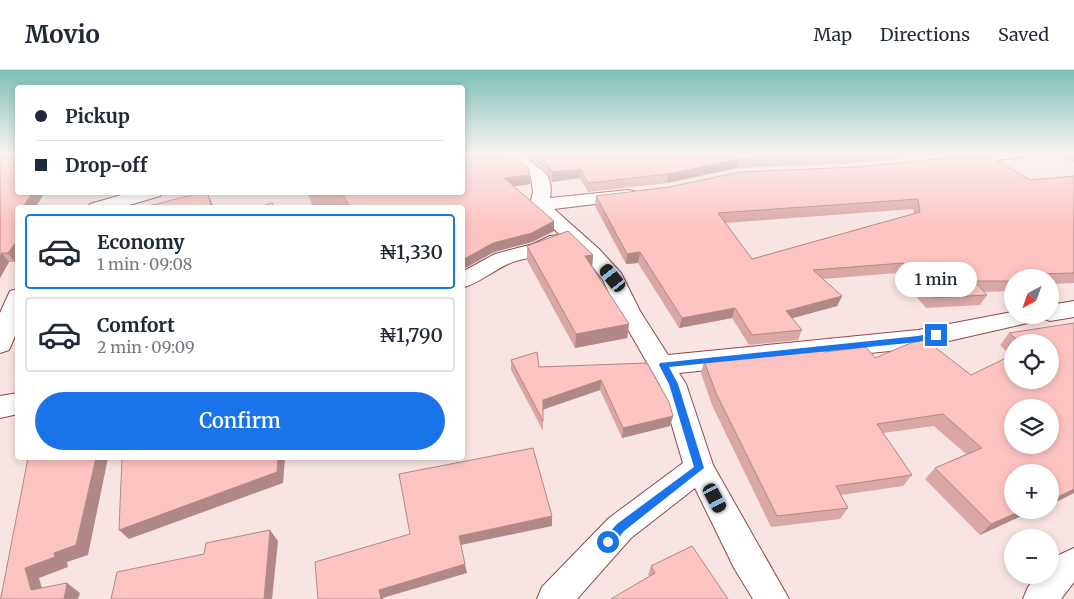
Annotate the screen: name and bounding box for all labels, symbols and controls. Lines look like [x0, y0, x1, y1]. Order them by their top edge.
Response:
text: Movio [25, 19, 100, 50]
text: Map [814, 23, 852, 46]
text: Directions [880, 23, 970, 46]
text: Saved [998, 23, 1049, 46]
text: Pickup [65, 104, 130, 128]
text: Drop-off [65, 153, 147, 177]
icon: car [37, 229, 82, 274]
text: Economy [97, 230, 185, 254]
text: ₦1,330 [379, 240, 443, 264]
text: 1 min · 09:08 [97, 254, 192, 274]
car [597, 262, 628, 294]
callout: 1 min [895, 262, 977, 298]
text: 1 min [914, 269, 958, 289]
north arrow [1004, 269, 1059, 324]
map controls [1004, 269, 1059, 584]
icon: car [37, 312, 82, 357]
text: Comfort [97, 313, 175, 337]
text: ₦1,790 [379, 323, 443, 347]
route end [925, 324, 947, 346]
button: locate [1004, 334, 1059, 389]
text: 2 min · 09:09 [97, 337, 195, 357]
button: Confirm [35, 392, 445, 450]
button: layers [1004, 399, 1059, 454]
button: + [1004, 464, 1059, 519]
car [701, 481, 728, 515]
button: − [1004, 529, 1059, 584]
route start [597, 531, 619, 553]

